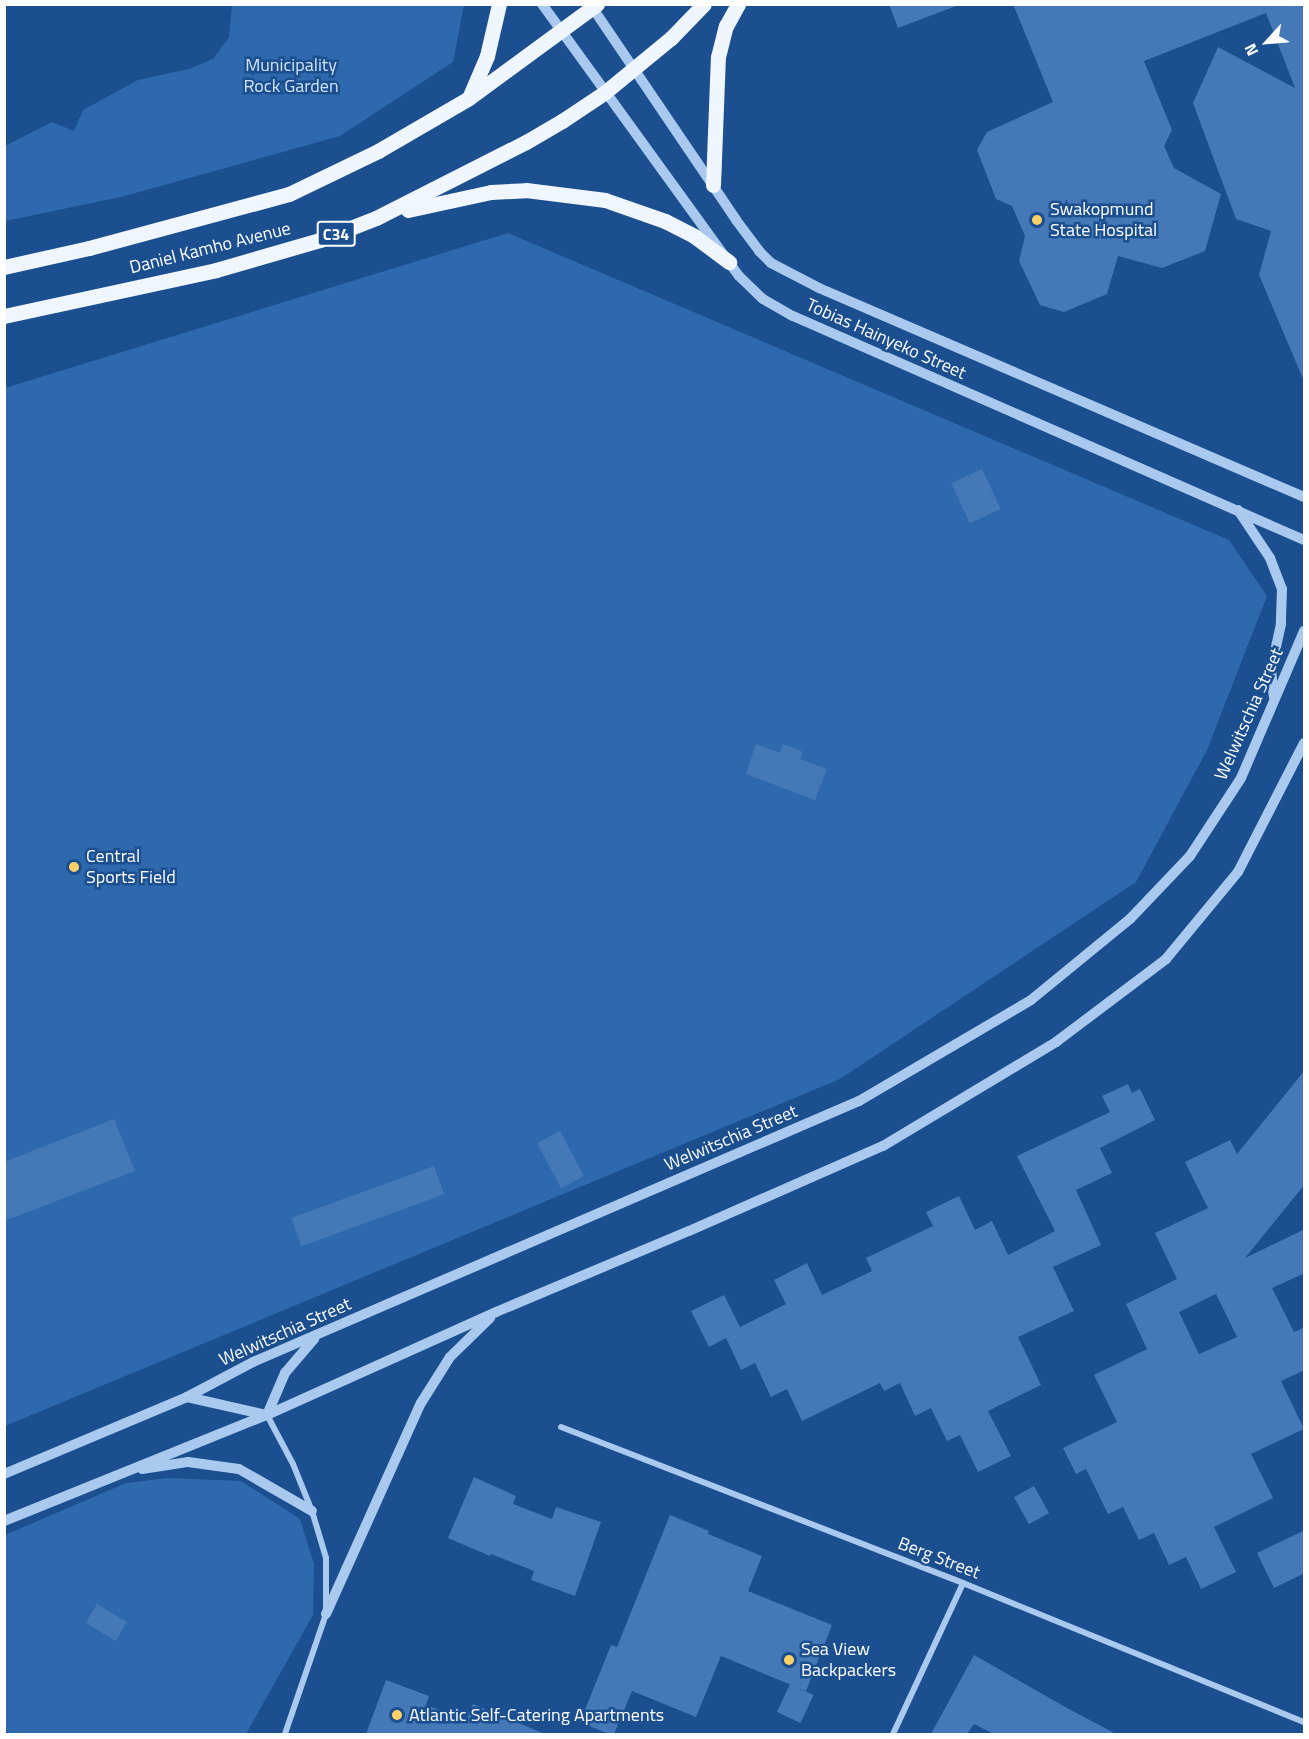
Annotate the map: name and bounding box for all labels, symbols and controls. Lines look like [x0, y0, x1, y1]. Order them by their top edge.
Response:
north arrow [1237, 12, 1297, 72]
text: N [1238, 40, 1264, 60]
park label: Municipality Rock Garden [243, 55, 339, 98]
place label: Swakopmund State Hospital [1050, 199, 1157, 242]
marker: Swakopmund State Hospital [1028, 211, 1046, 229]
street label: Daniel Kamho Avenue [127, 218, 293, 278]
road number: C34 [316, 221, 356, 247]
street label: Tobias Hainyeko Street [803, 294, 969, 384]
street label: Welwitschia Street [1210, 645, 1288, 783]
place label: Central Sports Field [86, 846, 176, 888]
marker: Central Sports Field [67, 860, 81, 874]
street label: Welwitschia Street [661, 1100, 801, 1176]
street label: Welwitschia Street [216, 1293, 354, 1371]
street label: Berg Street [895, 1533, 983, 1583]
place label: Sea View Backpackers [801, 1639, 896, 1682]
marker: Sea View Backpackers [782, 1653, 796, 1667]
place label: Atlantic Self-Catering Apartments [409, 1704, 664, 1726]
marker: Atlantic Self-Catering Apartments [390, 1708, 404, 1722]

